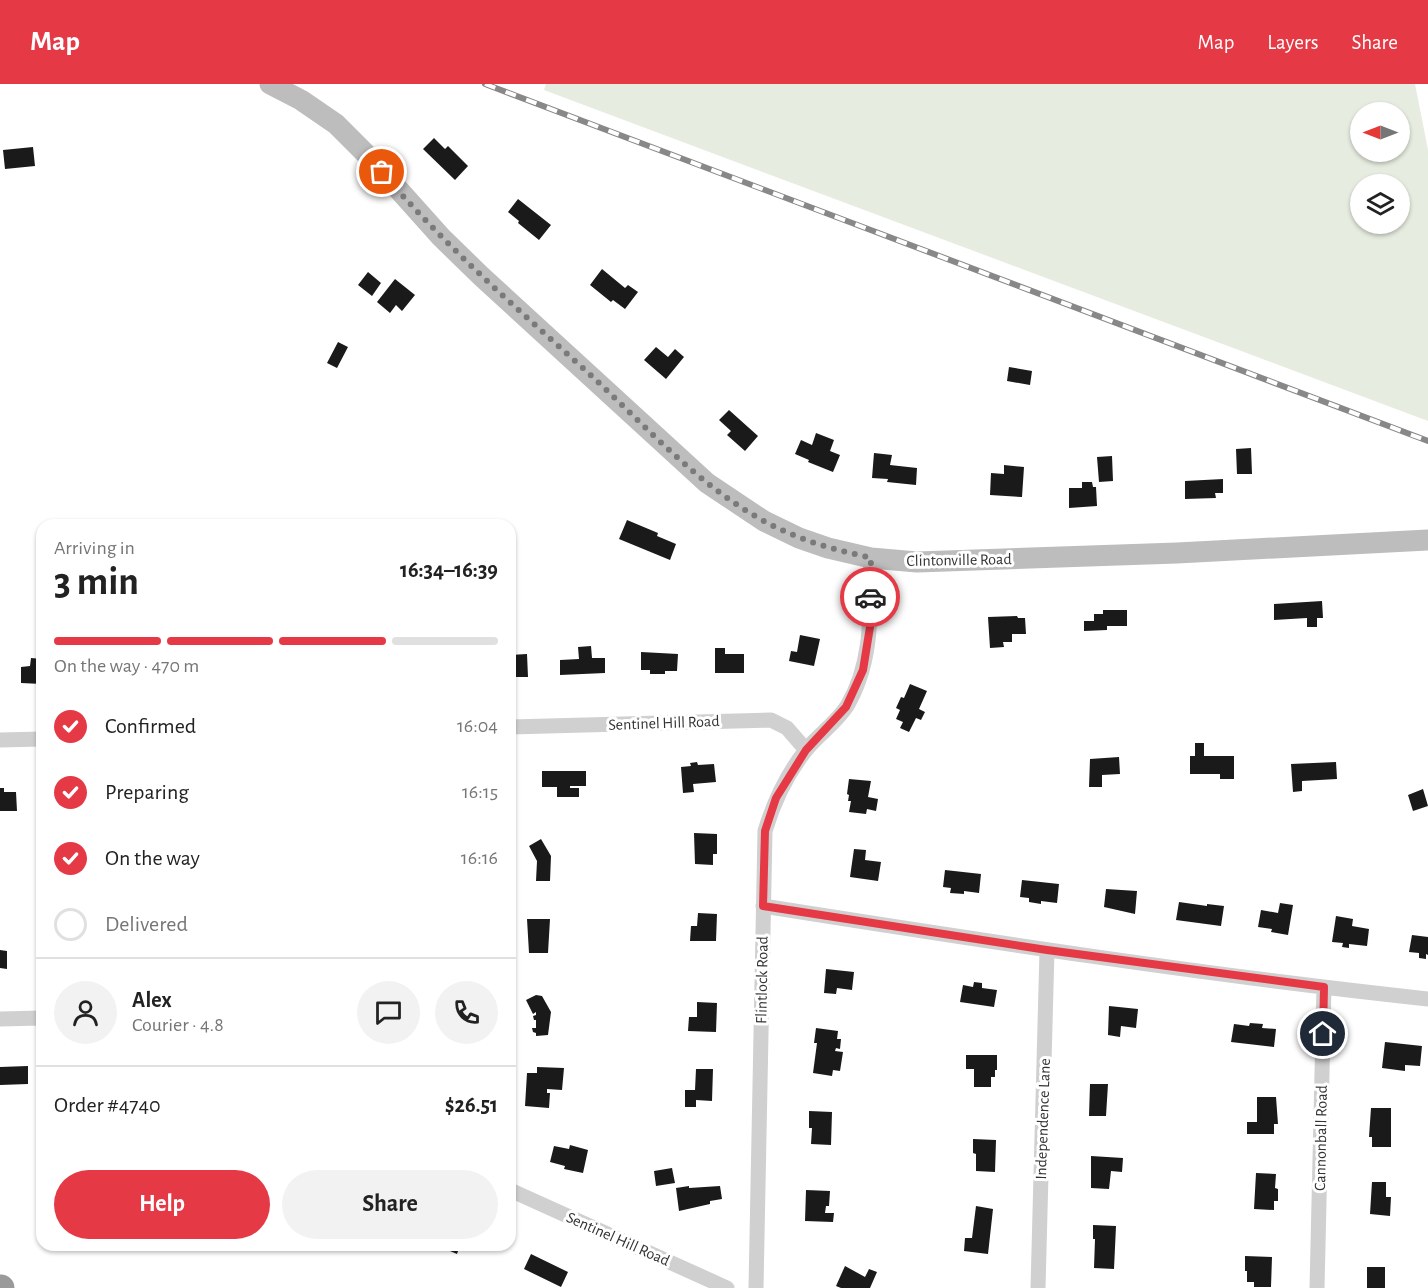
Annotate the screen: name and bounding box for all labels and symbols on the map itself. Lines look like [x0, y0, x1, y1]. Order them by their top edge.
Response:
north arrow [1350, 102, 1410, 162]
pin [356, 146, 407, 197]
street label: Clintonville Road [906, 551, 1012, 569]
courier [840, 567, 900, 627]
street label: Sentinel Hill Road [608, 713, 720, 733]
street label: Flintlock Road [753, 936, 771, 1024]
pin [1297, 1008, 1348, 1059]
street label: Independence Lane [1033, 1058, 1053, 1180]
street label: Cannonball Road [1312, 1085, 1330, 1191]
street label: Sentinel Hill Road [564, 1209, 672, 1269]

